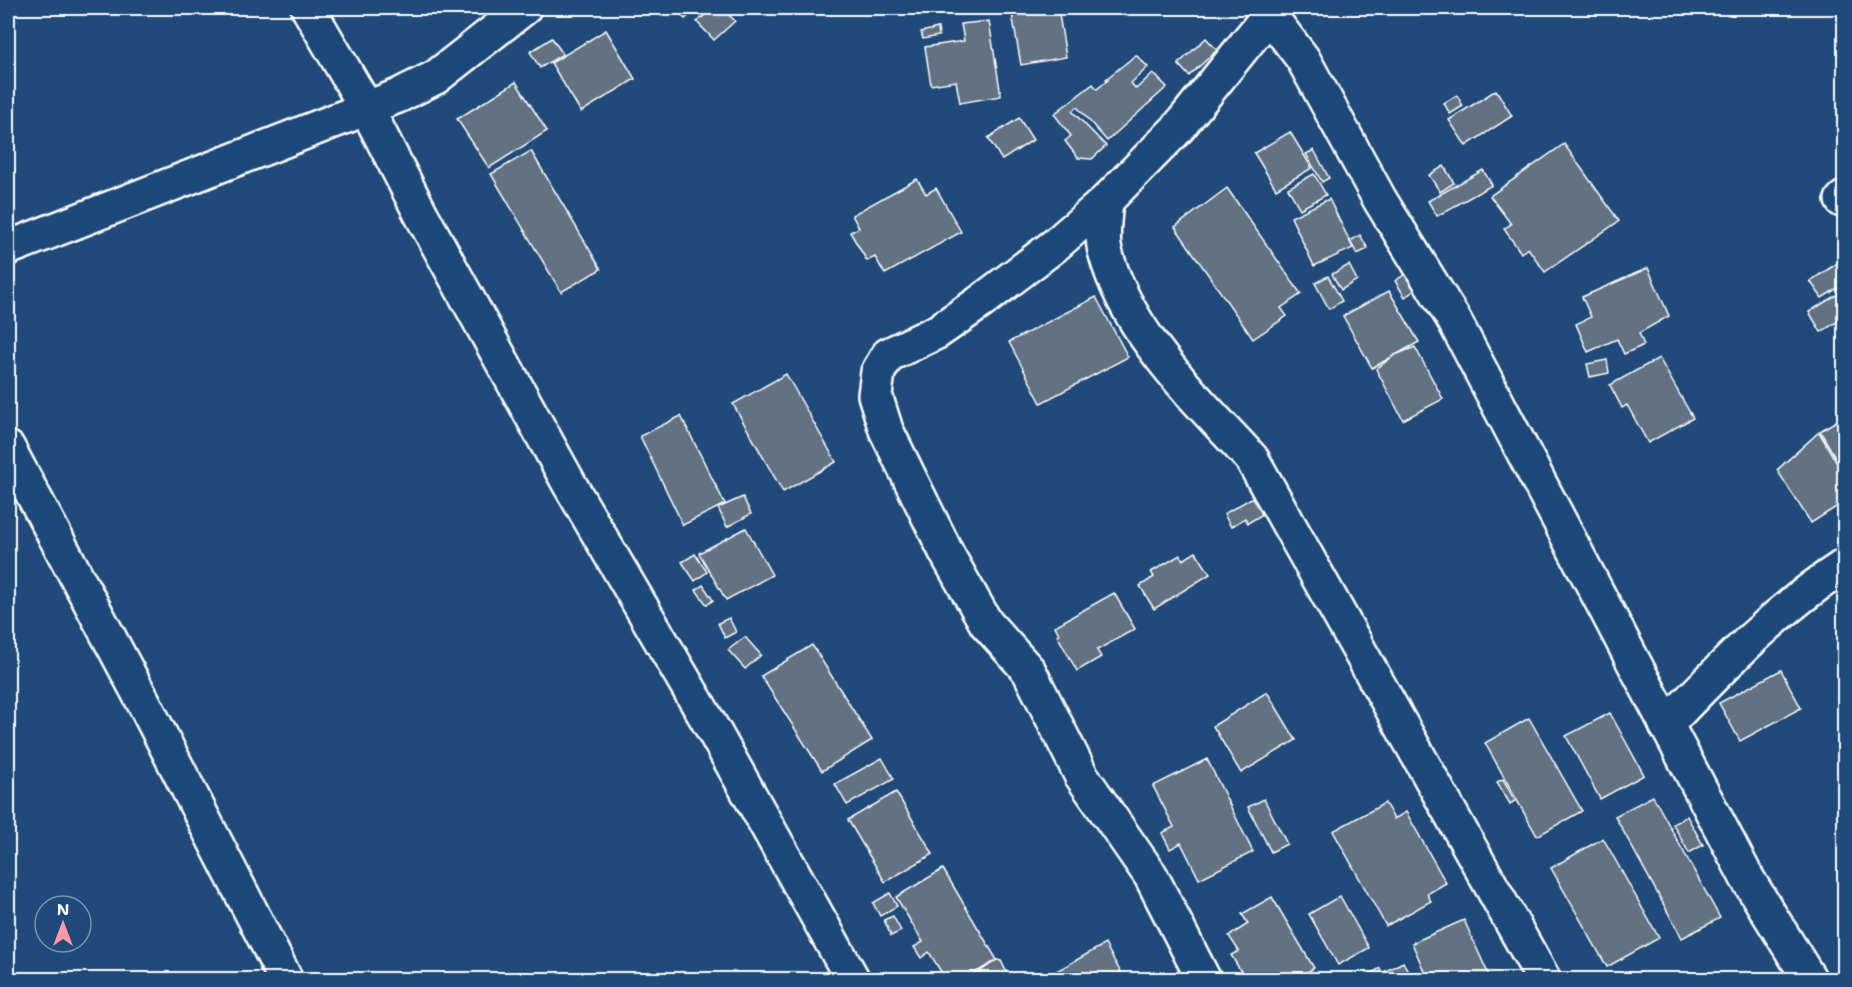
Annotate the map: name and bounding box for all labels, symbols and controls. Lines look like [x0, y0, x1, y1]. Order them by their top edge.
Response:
north arrow [33, 894, 93, 954]
text: N [57, 899, 69, 920]

